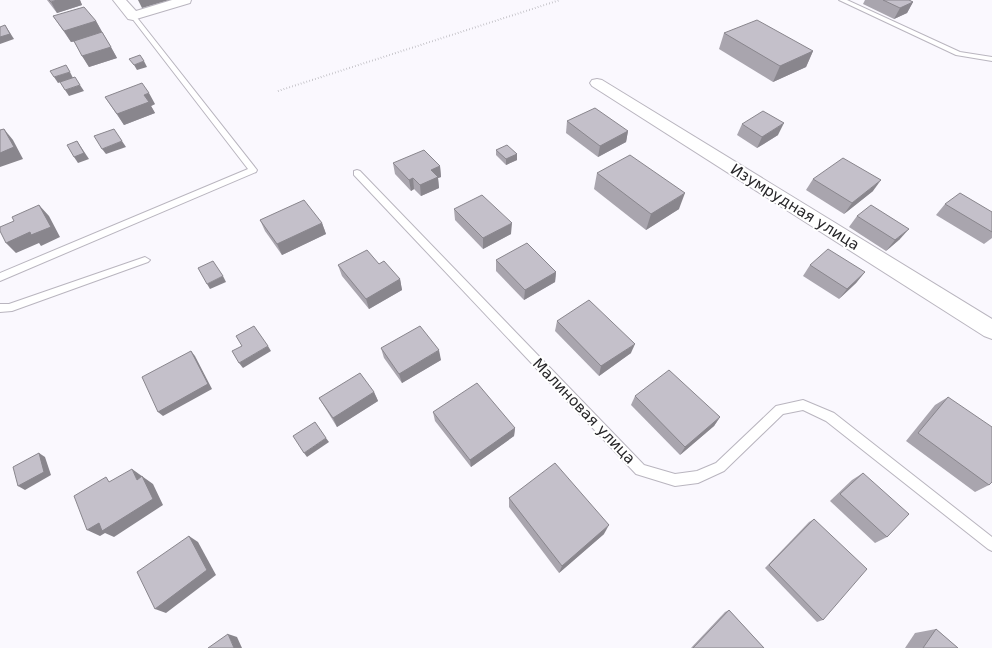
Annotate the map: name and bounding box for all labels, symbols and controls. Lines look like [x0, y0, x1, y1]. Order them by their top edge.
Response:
street label: Изумрудная улица [727, 160, 863, 254]
street label: Малиновая улица [529, 354, 639, 468]

